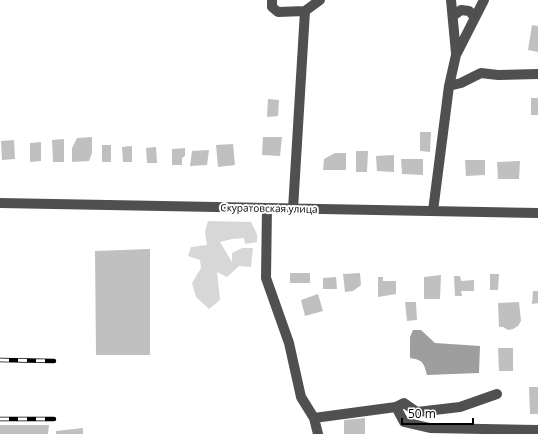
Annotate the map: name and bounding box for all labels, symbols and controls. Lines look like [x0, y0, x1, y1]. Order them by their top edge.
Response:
street label: Скуратовская улица [220, 200, 318, 216]
scale bar [402, 400, 473, 426]
text: 50 m [408, 405, 436, 422]

